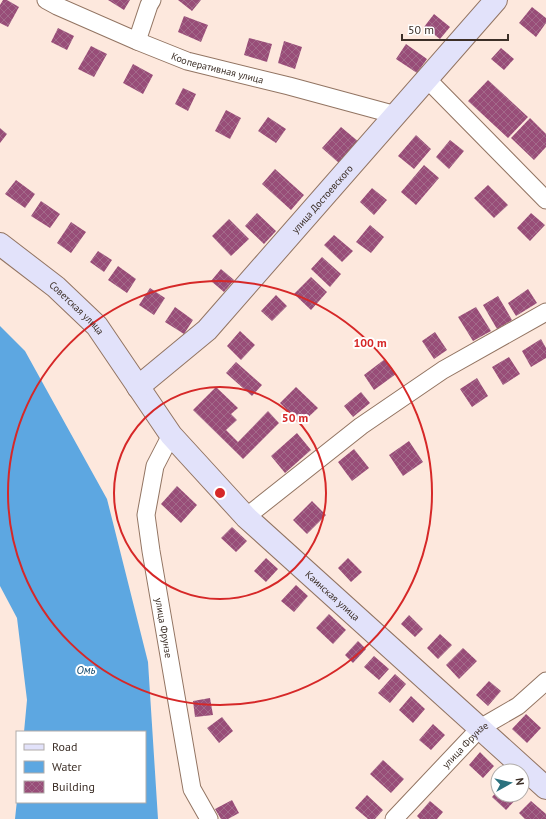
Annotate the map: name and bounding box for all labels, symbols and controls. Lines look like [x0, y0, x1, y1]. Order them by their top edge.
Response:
scale bar [402, 16, 508, 42]
text: 50 m [408, 22, 434, 37]
street label: Кооперативная улица [170, 49, 265, 86]
street label: улица Достоевского [288, 162, 355, 236]
street label: Советская улица [47, 278, 107, 337]
text: 100 m [353, 335, 387, 350]
text: 50 m [282, 410, 308, 425]
centre of rings [213, 486, 227, 500]
street label: Каинская улица [303, 567, 363, 623]
street label: улица Фрунзе [153, 597, 176, 659]
water label: Омь [77, 663, 96, 677]
street label: улица Фрунзе [439, 718, 490, 771]
legend [16, 731, 146, 803]
text: Road [52, 739, 77, 754]
text: Water [52, 759, 82, 774]
north arrow [490, 763, 530, 803]
text: N [512, 777, 527, 786]
text: Building [52, 779, 95, 794]

